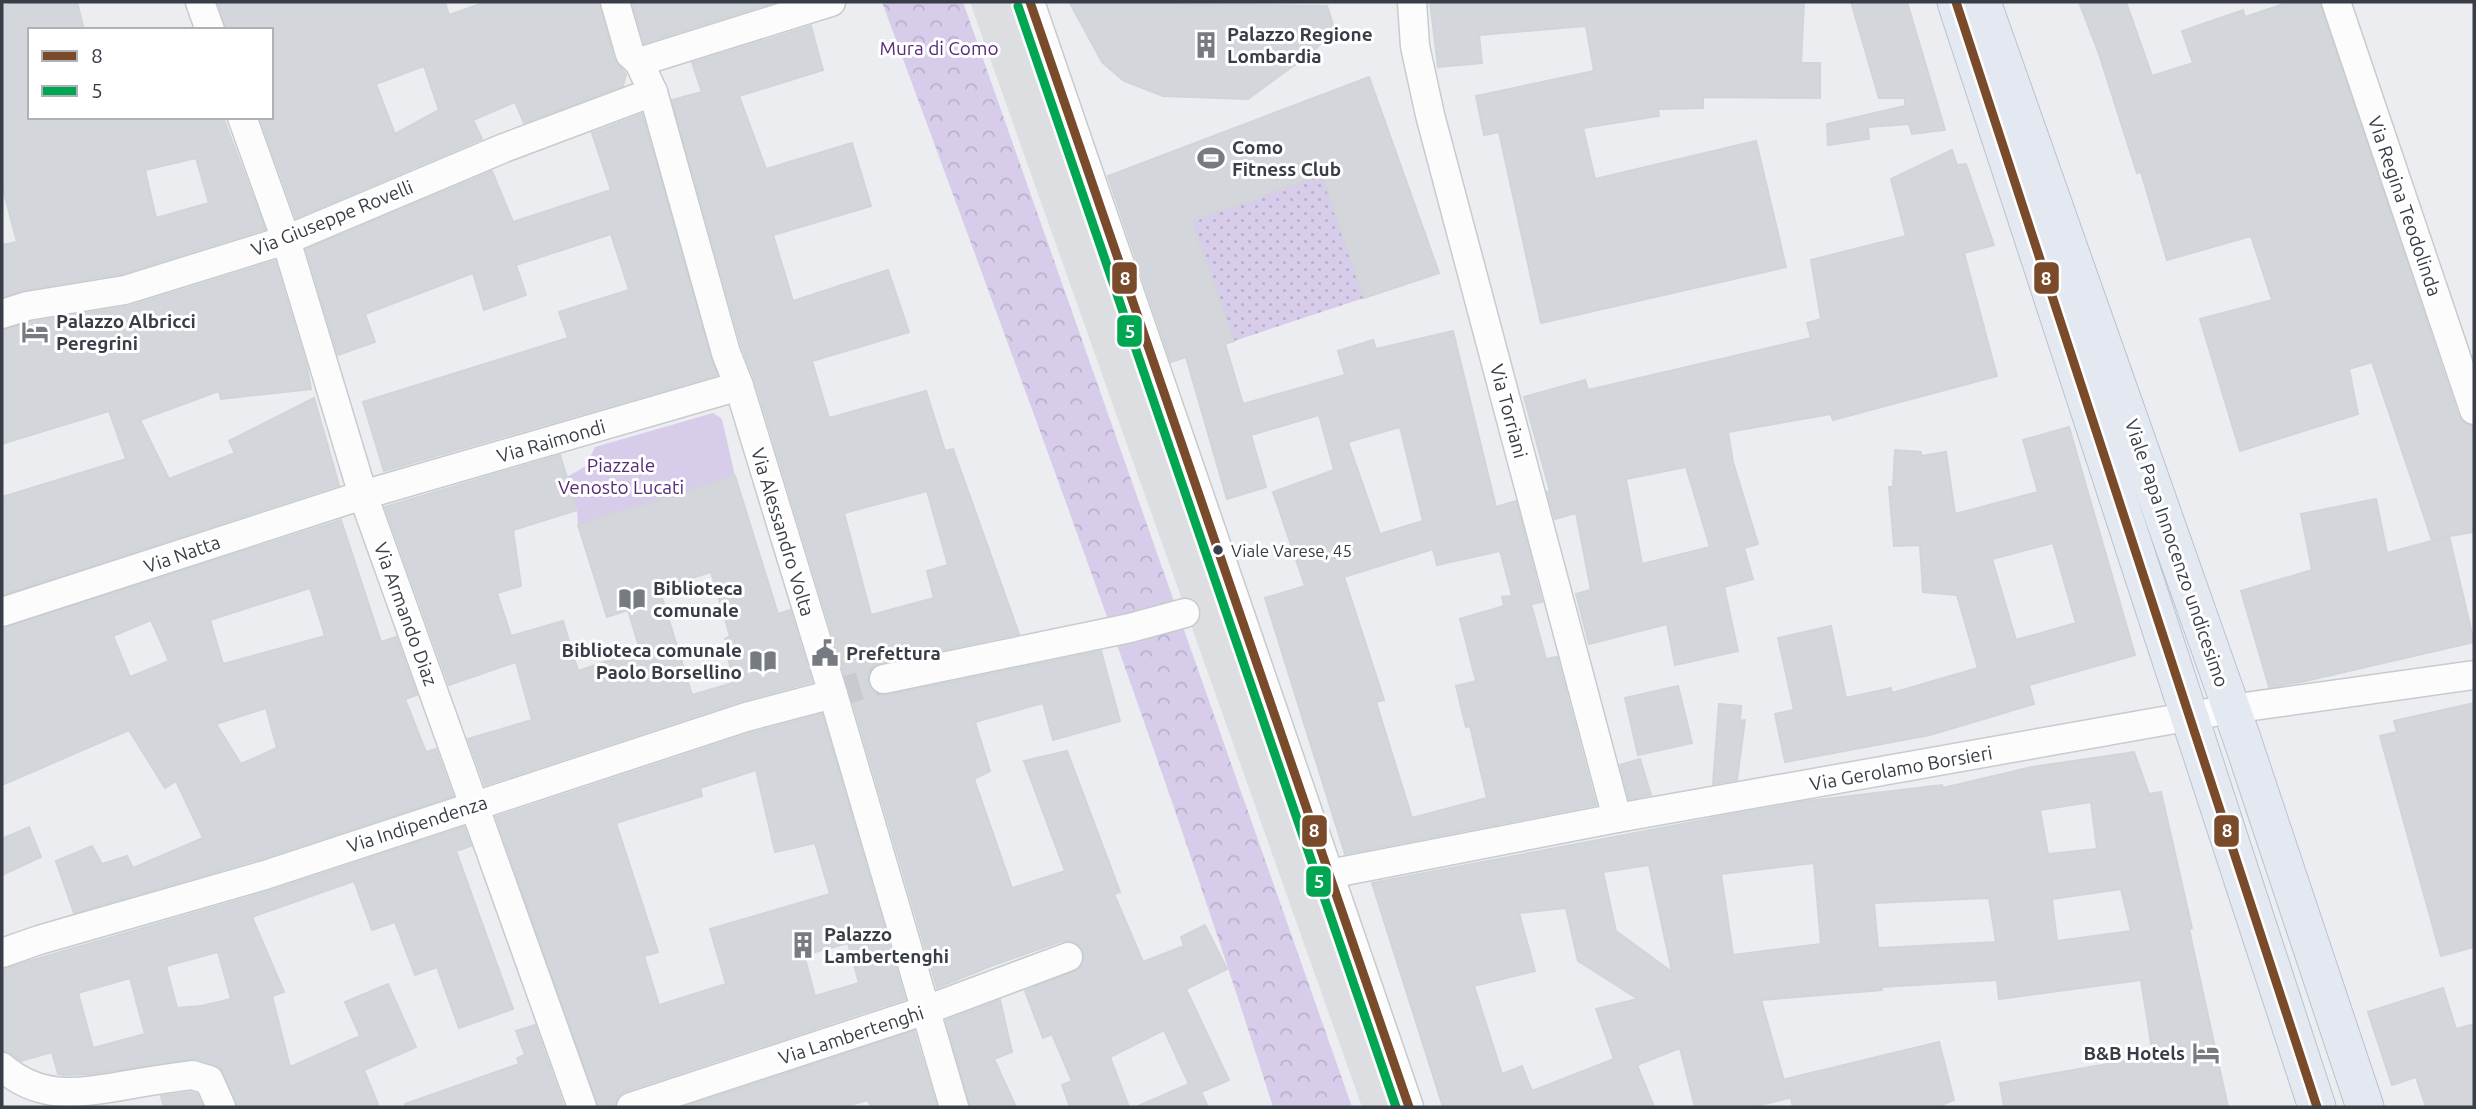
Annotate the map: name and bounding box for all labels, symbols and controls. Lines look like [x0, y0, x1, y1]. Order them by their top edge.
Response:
place label: Palazzo Regione Lombardia [1227, 23, 1373, 67]
legend [28, 28, 273, 119]
building icon: Palazzo Regione Lombardia [1191, 30, 1221, 60]
park label: Mura di Como [880, 37, 999, 59]
text: 8 [91, 43, 103, 67]
text: 5 [91, 78, 103, 102]
street label: Via Regina Teodolinda [2364, 113, 2446, 299]
place label: Como Fitness Club [1232, 136, 1341, 180]
sports icon: Como Fitness Club [1196, 143, 1226, 173]
street label: Via Giuseppe Rovelli [248, 175, 416, 261]
line badge: 8 [1111, 261, 1138, 295]
line badge: 8 [2033, 261, 2060, 295]
text: 8 [1120, 267, 1130, 289]
text: 8 [2041, 267, 2051, 289]
place label: Palazzo Albricci Peregrini [56, 310, 196, 354]
line badge: 5 [1116, 314, 1143, 348]
hotel icon: Palazzo Albricci Peregrini [20, 317, 50, 347]
text: 5 [1125, 320, 1135, 342]
street label: Via Torriani [1486, 362, 1532, 460]
street label: Via Raimondi [494, 415, 608, 467]
street label: Viale Papa Innocenzo undicesimo [2121, 416, 2233, 690]
street label: Via Alessandro Volta [747, 445, 819, 619]
park label: Piazzale Venosto Lucati [558, 454, 684, 498]
street label: Via Natta [141, 531, 223, 577]
street label: Via Armando Diaz [370, 539, 442, 689]
place label: Viale Varese, 45 [1231, 541, 1352, 560]
marker: Viale Varese, 45 [1211, 543, 1225, 557]
place label: Biblioteca comunale [653, 577, 743, 621]
library icon: Biblioteca comunale [617, 584, 647, 614]
public building icon: Prefettura [810, 638, 840, 668]
place label: Biblioteca comunale Paolo Borsellino [562, 639, 742, 683]
place label: Prefettura [846, 642, 941, 664]
library icon: Biblioteca comunale Paolo Borsellino [748, 646, 778, 676]
street label: Via Gerolamo Borsieri [1808, 741, 1994, 795]
street label: Via Indipendenza [344, 791, 490, 857]
line badge: 8 [1301, 814, 1328, 848]
line badge: 8 [2213, 814, 2240, 848]
text: 8 [1309, 819, 1319, 841]
text: 8 [2222, 819, 2232, 841]
line badge: 5 [1305, 865, 1332, 898]
text: 5 [1314, 870, 1324, 892]
place label: Palazzo Lambertenghi [824, 923, 949, 967]
building icon: Palazzo Lambertenghi [788, 930, 818, 960]
street label: Via Lambertenghi [776, 1001, 926, 1069]
hotel icon: B&B Hotels [2191, 1038, 2221, 1068]
place label: B&B Hotels [2083, 1042, 2185, 1064]

